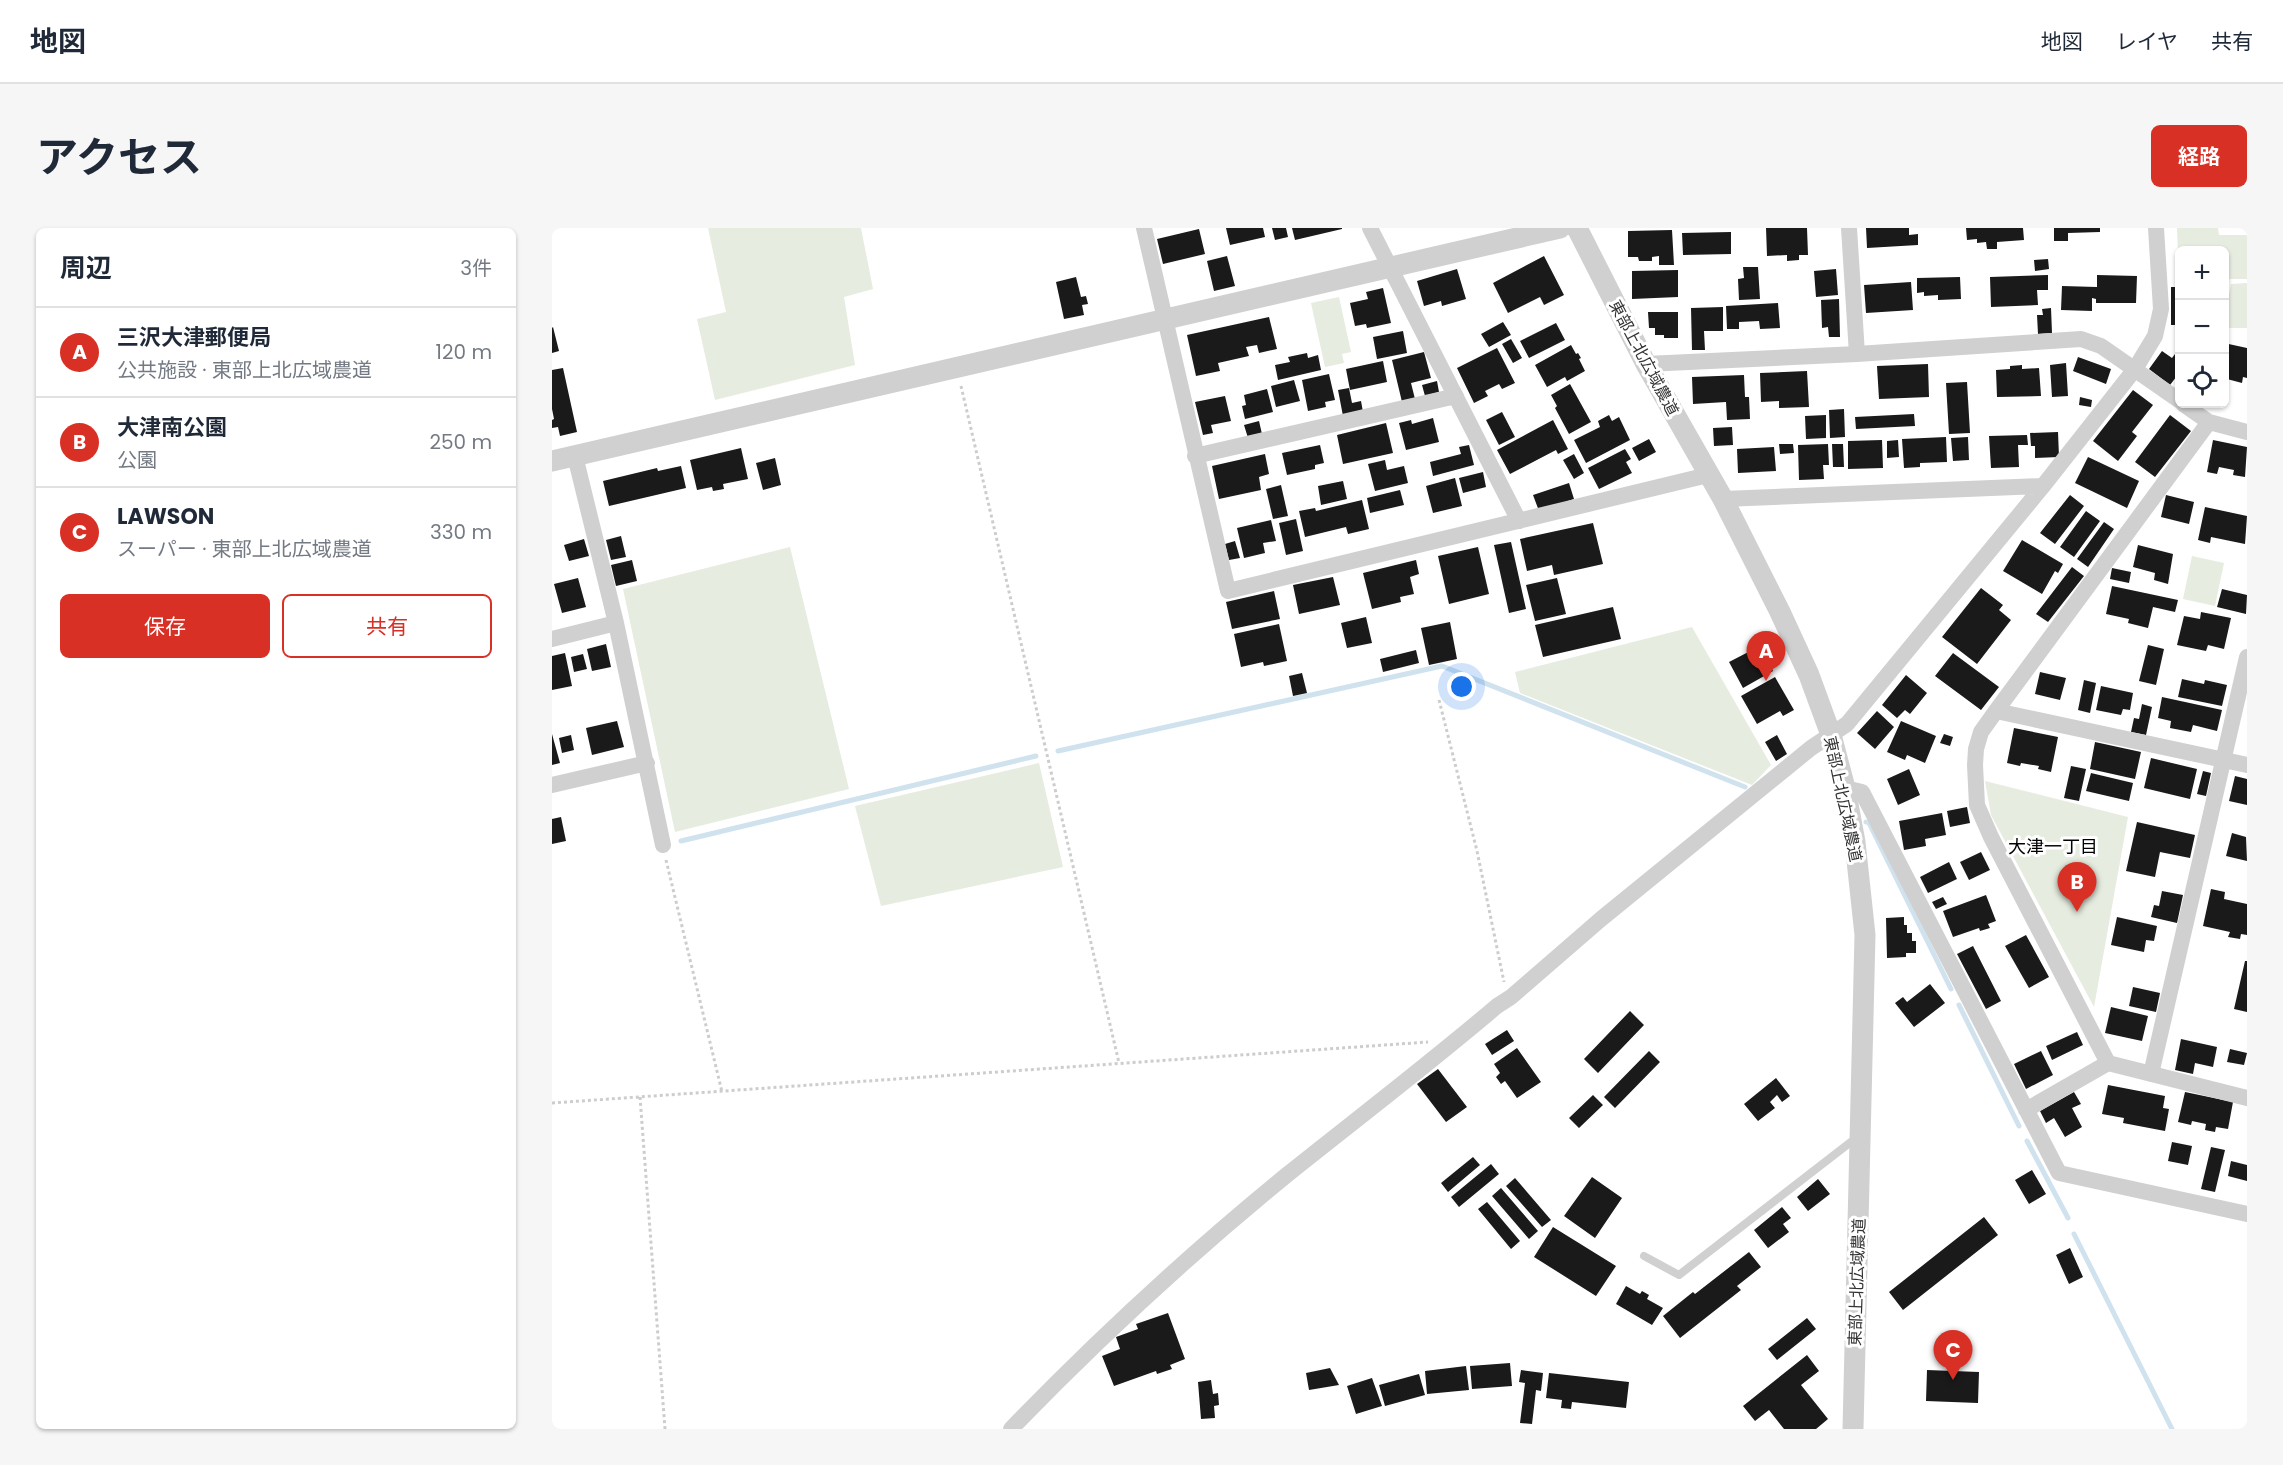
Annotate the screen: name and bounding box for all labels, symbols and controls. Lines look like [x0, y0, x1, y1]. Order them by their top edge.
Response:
text: 地図 [30, 22, 86, 61]
text: 地図 [2041, 27, 2083, 56]
text: レイヤ [2116, 27, 2178, 56]
text: 共有 [2211, 27, 2253, 56]
button: 経路 [2151, 125, 2247, 187]
text: アクセス [36, 128, 202, 187]
map controls [2175, 246, 2229, 408]
button: + [2175, 246, 2229, 300]
text: 周辺 [60, 250, 112, 286]
text: 3件 [460, 254, 492, 282]
street label: 東部上北広域農道 [1604, 296, 1684, 420]
button: − [2175, 300, 2229, 354]
text: 三沢大津郵便局 [117, 322, 271, 353]
text: A [72, 338, 87, 366]
text: 120 m [436, 338, 492, 366]
button: locate [2175, 354, 2229, 408]
text: 公共施設 · 東部上北広域農道 [117, 356, 372, 384]
text: 大津南公園 [117, 412, 227, 443]
text: B [73, 428, 86, 456]
text: 250 m [429, 428, 492, 456]
text: 公園 [117, 446, 157, 474]
text: LAWSON [117, 501, 214, 532]
text: C [72, 518, 87, 546]
text: 330 m [430, 518, 492, 546]
text: スーパー · 東部上北広域農道 [117, 535, 372, 563]
button: 保存 [60, 594, 270, 658]
button: 共有 [282, 594, 492, 658]
pin: A [1746, 632, 1786, 681]
your location [1447, 672, 1476, 701]
street label: 東部上北広域農道 [1818, 734, 1868, 864]
district label: 大津一丁目 [2008, 834, 2098, 859]
pin: B [2058, 862, 2096, 912]
street label: 東部上北広域農道 [1843, 1218, 1871, 1346]
pin: C [1934, 1330, 1972, 1380]

